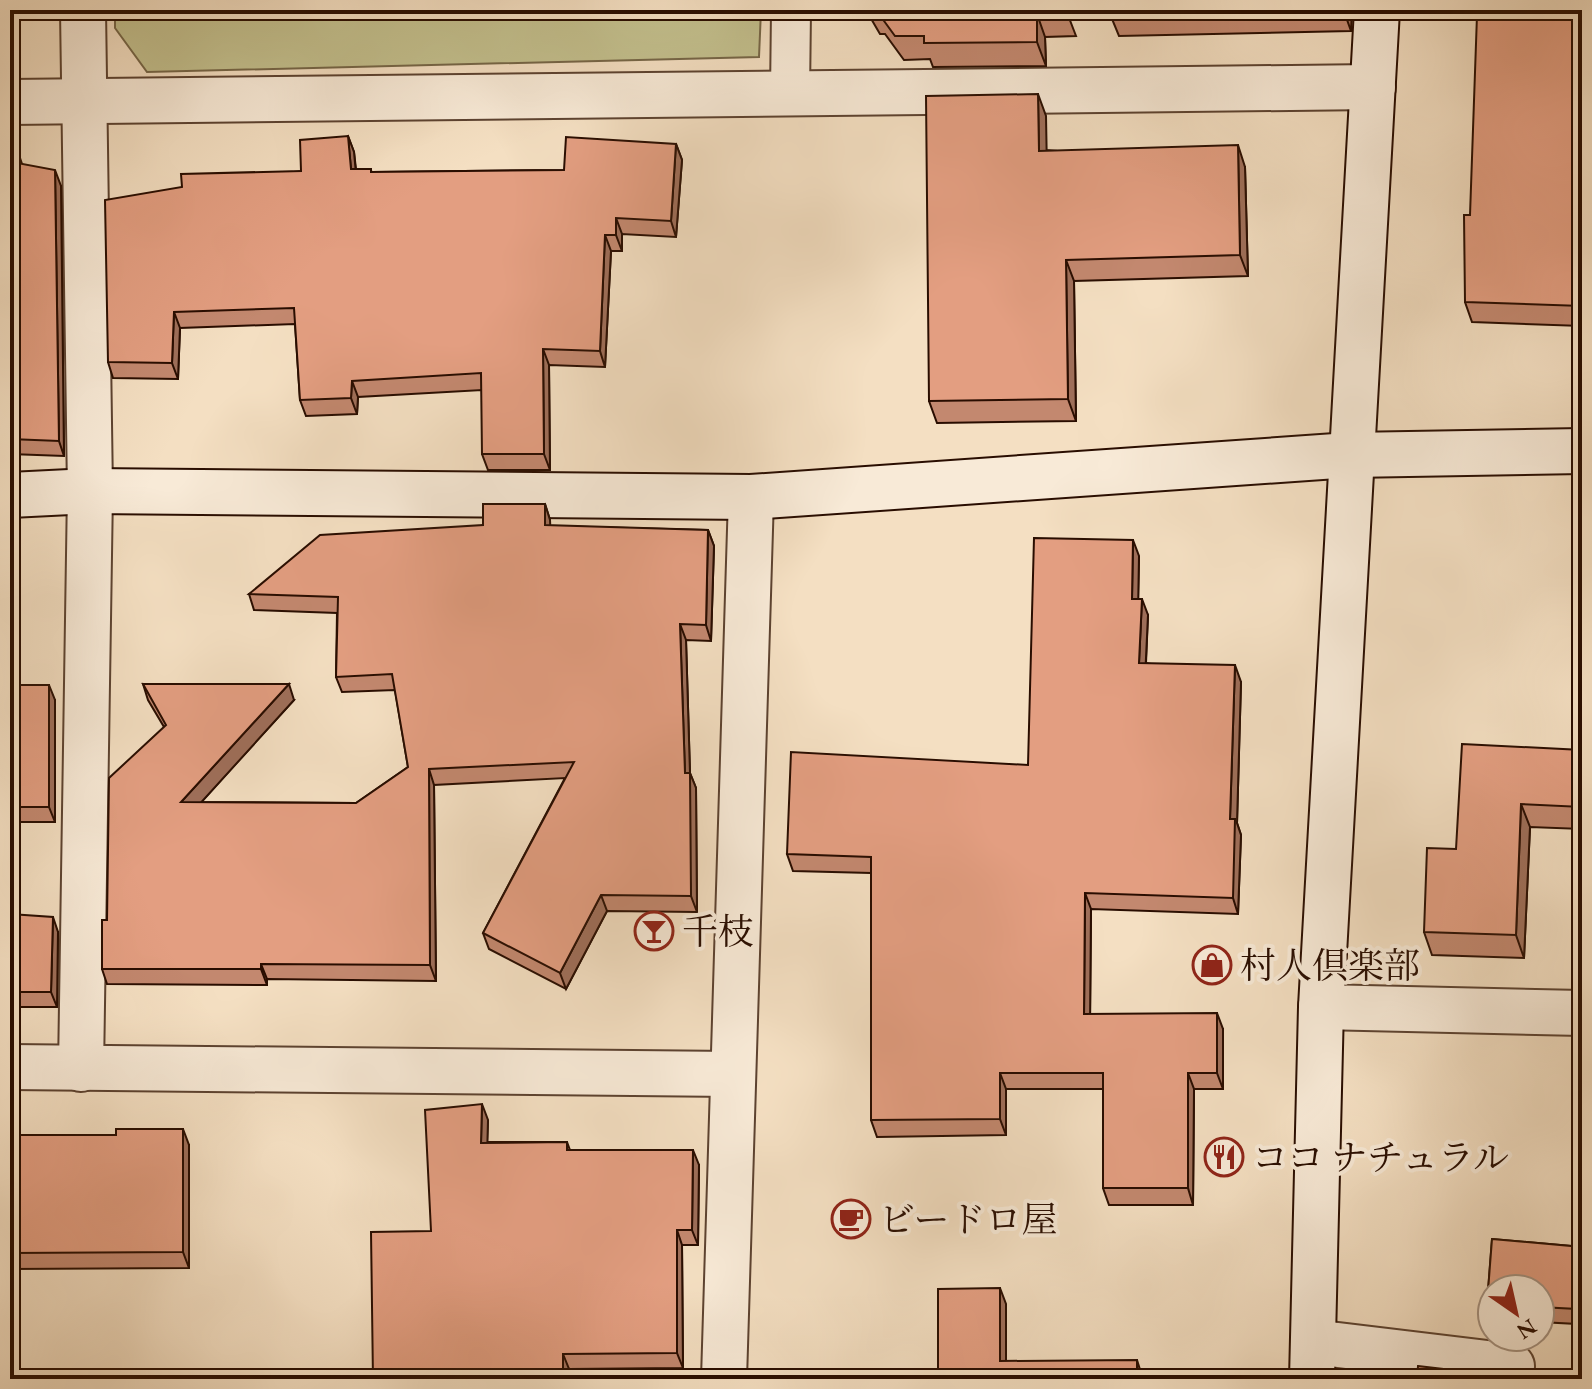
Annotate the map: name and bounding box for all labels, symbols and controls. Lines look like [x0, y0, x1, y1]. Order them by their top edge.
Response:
place label: 千枝 [682, 908, 754, 955]
bar icon: 千枝 [633, 910, 675, 952]
place label: 村人倶楽部 [1240, 942, 1420, 989]
shop icon: 村人倶楽部 [1191, 944, 1233, 986]
place label: ココ ナチュラル [1252, 1134, 1509, 1181]
restaurant icon: ココ ナチュラル [1203, 1136, 1245, 1178]
place label: ビードロ屋 [879, 1196, 1058, 1243]
cafe icon: ビードロ屋 [830, 1198, 872, 1240]
north arrow [1476, 1273, 1556, 1353]
text: N [1511, 1312, 1542, 1346]

